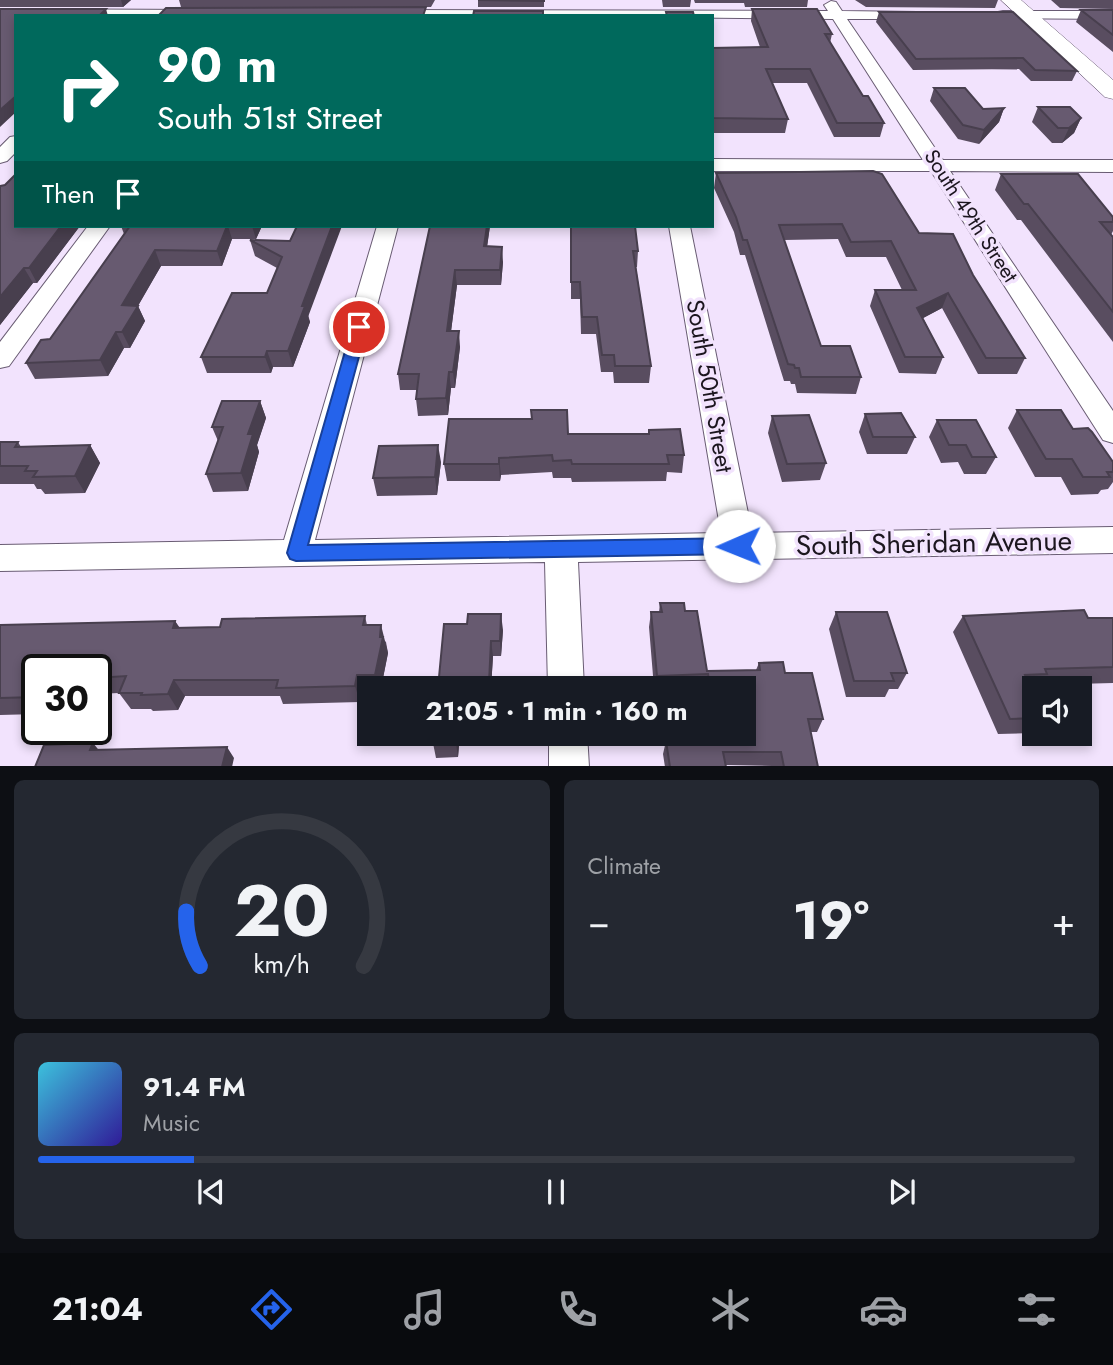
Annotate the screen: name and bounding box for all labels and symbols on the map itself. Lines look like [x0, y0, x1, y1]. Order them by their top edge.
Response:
street label: South 49th Street [917, 144, 1025, 288]
pin [329, 297, 389, 357]
street label: South 50th Street [678, 297, 742, 476]
position arrow [702, 509, 776, 583]
street label: South Sheridan Avenue [796, 520, 1072, 566]
speed limit sign: 30 [21, 654, 112, 745]

